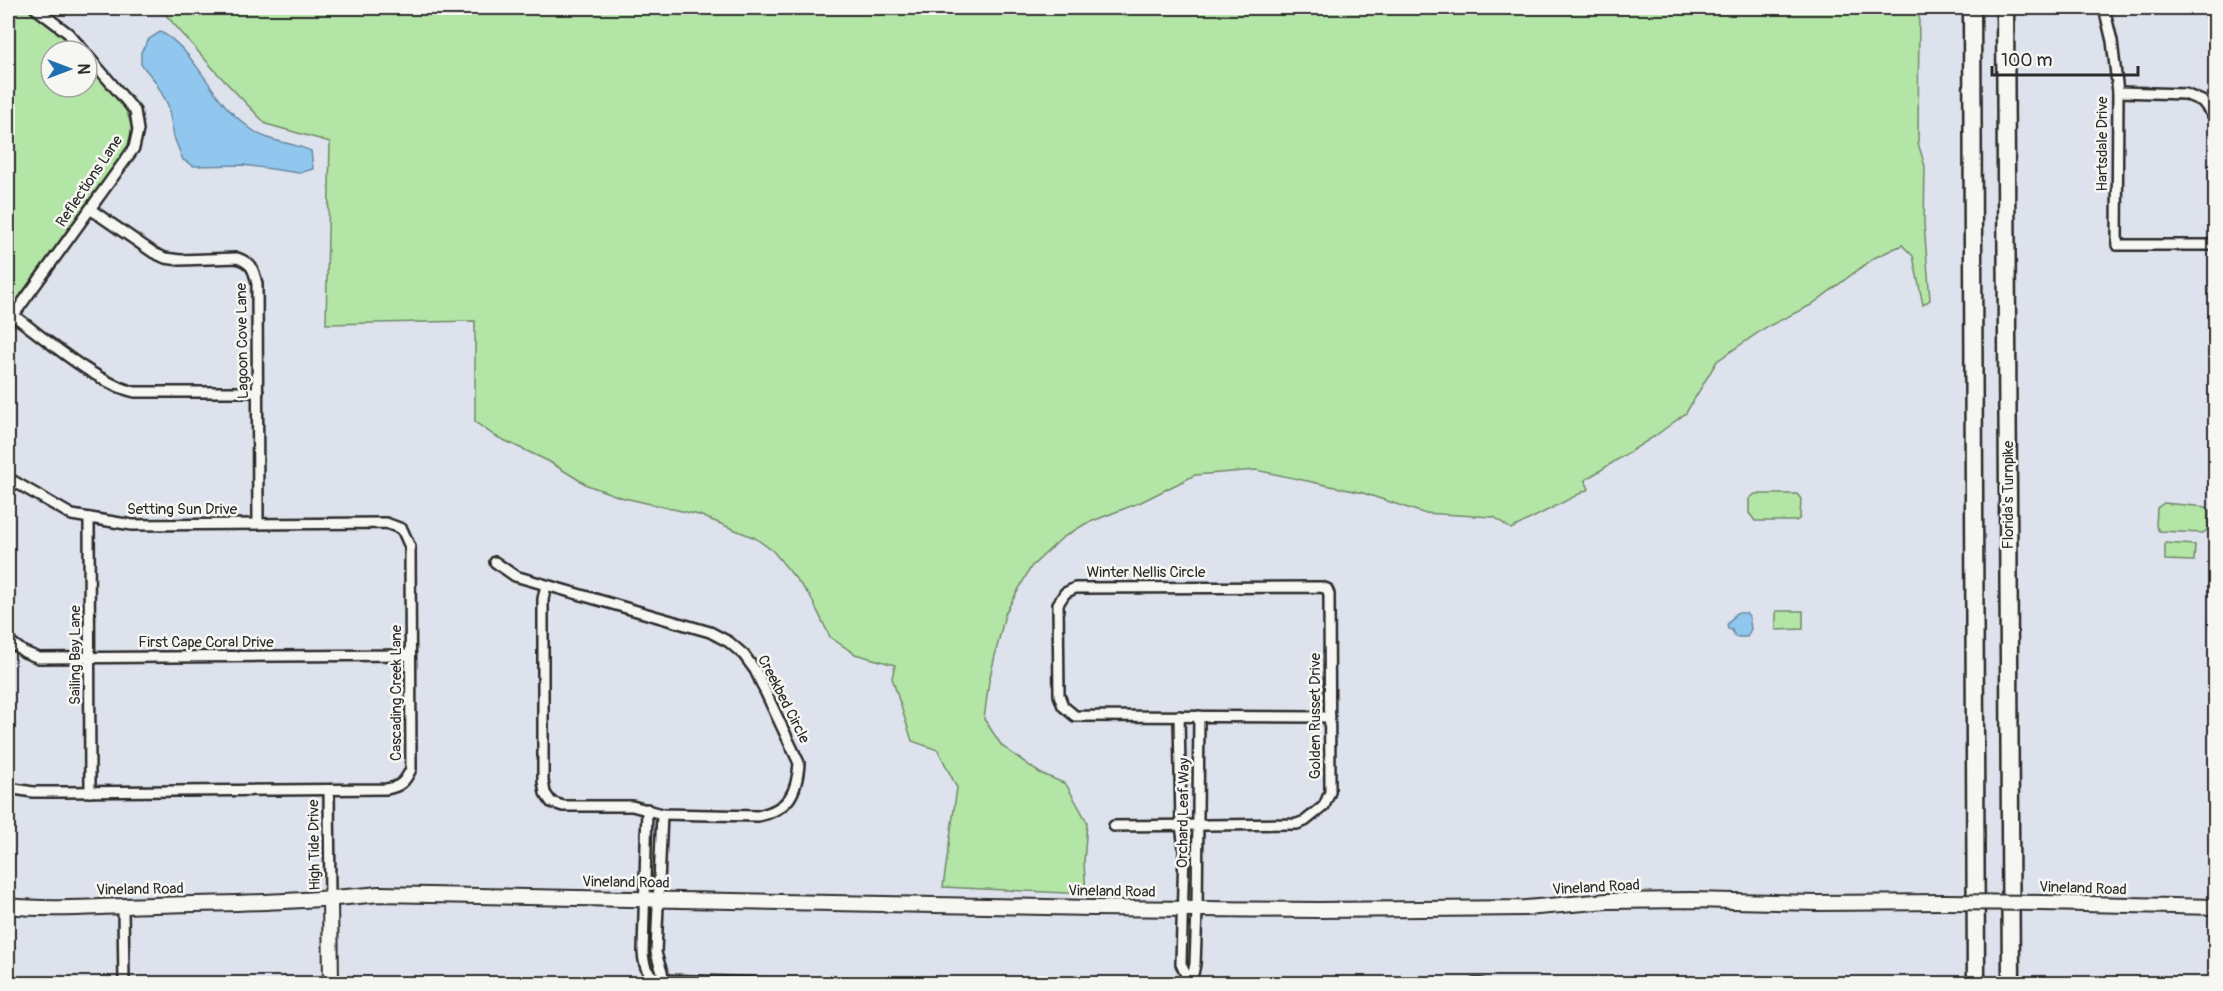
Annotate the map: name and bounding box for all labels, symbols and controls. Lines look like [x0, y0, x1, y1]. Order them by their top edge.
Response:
north arrow [39, 39, 99, 99]
scale bar [1992, 39, 2138, 77]
text: 100 m [2001, 49, 2053, 72]
text: N [73, 64, 93, 75]
street label: Hartsdale Drive [2093, 96, 2112, 192]
street label: Reflections Lane [52, 131, 127, 231]
street label: Lagoon Cove Lane [232, 282, 253, 399]
street label: Florida's Turnpike [1999, 440, 2018, 549]
street label: Setting Sun Drive [127, 500, 238, 519]
street label: Winter Nellis Circle [1087, 563, 1206, 582]
street label: Sailing Bay Lane [66, 605, 85, 705]
street label: Cascading Creek Lane [387, 624, 406, 761]
street label: First Cape Coral Drive [138, 633, 274, 652]
street label: Creekbed Circle [753, 652, 814, 747]
street label: Golden Russet Drive [1306, 652, 1325, 779]
street label: Orchard Leaf Way [1173, 757, 1194, 868]
street label: High Tide Drive [304, 799, 325, 891]
street label: Vineland Road [582, 872, 670, 893]
street label: Vineland Road [1552, 876, 1640, 899]
street label: Vineland Road [2039, 877, 2127, 900]
street label: Vineland Road [96, 879, 184, 900]
street label: Vineland Road [1068, 881, 1156, 902]

